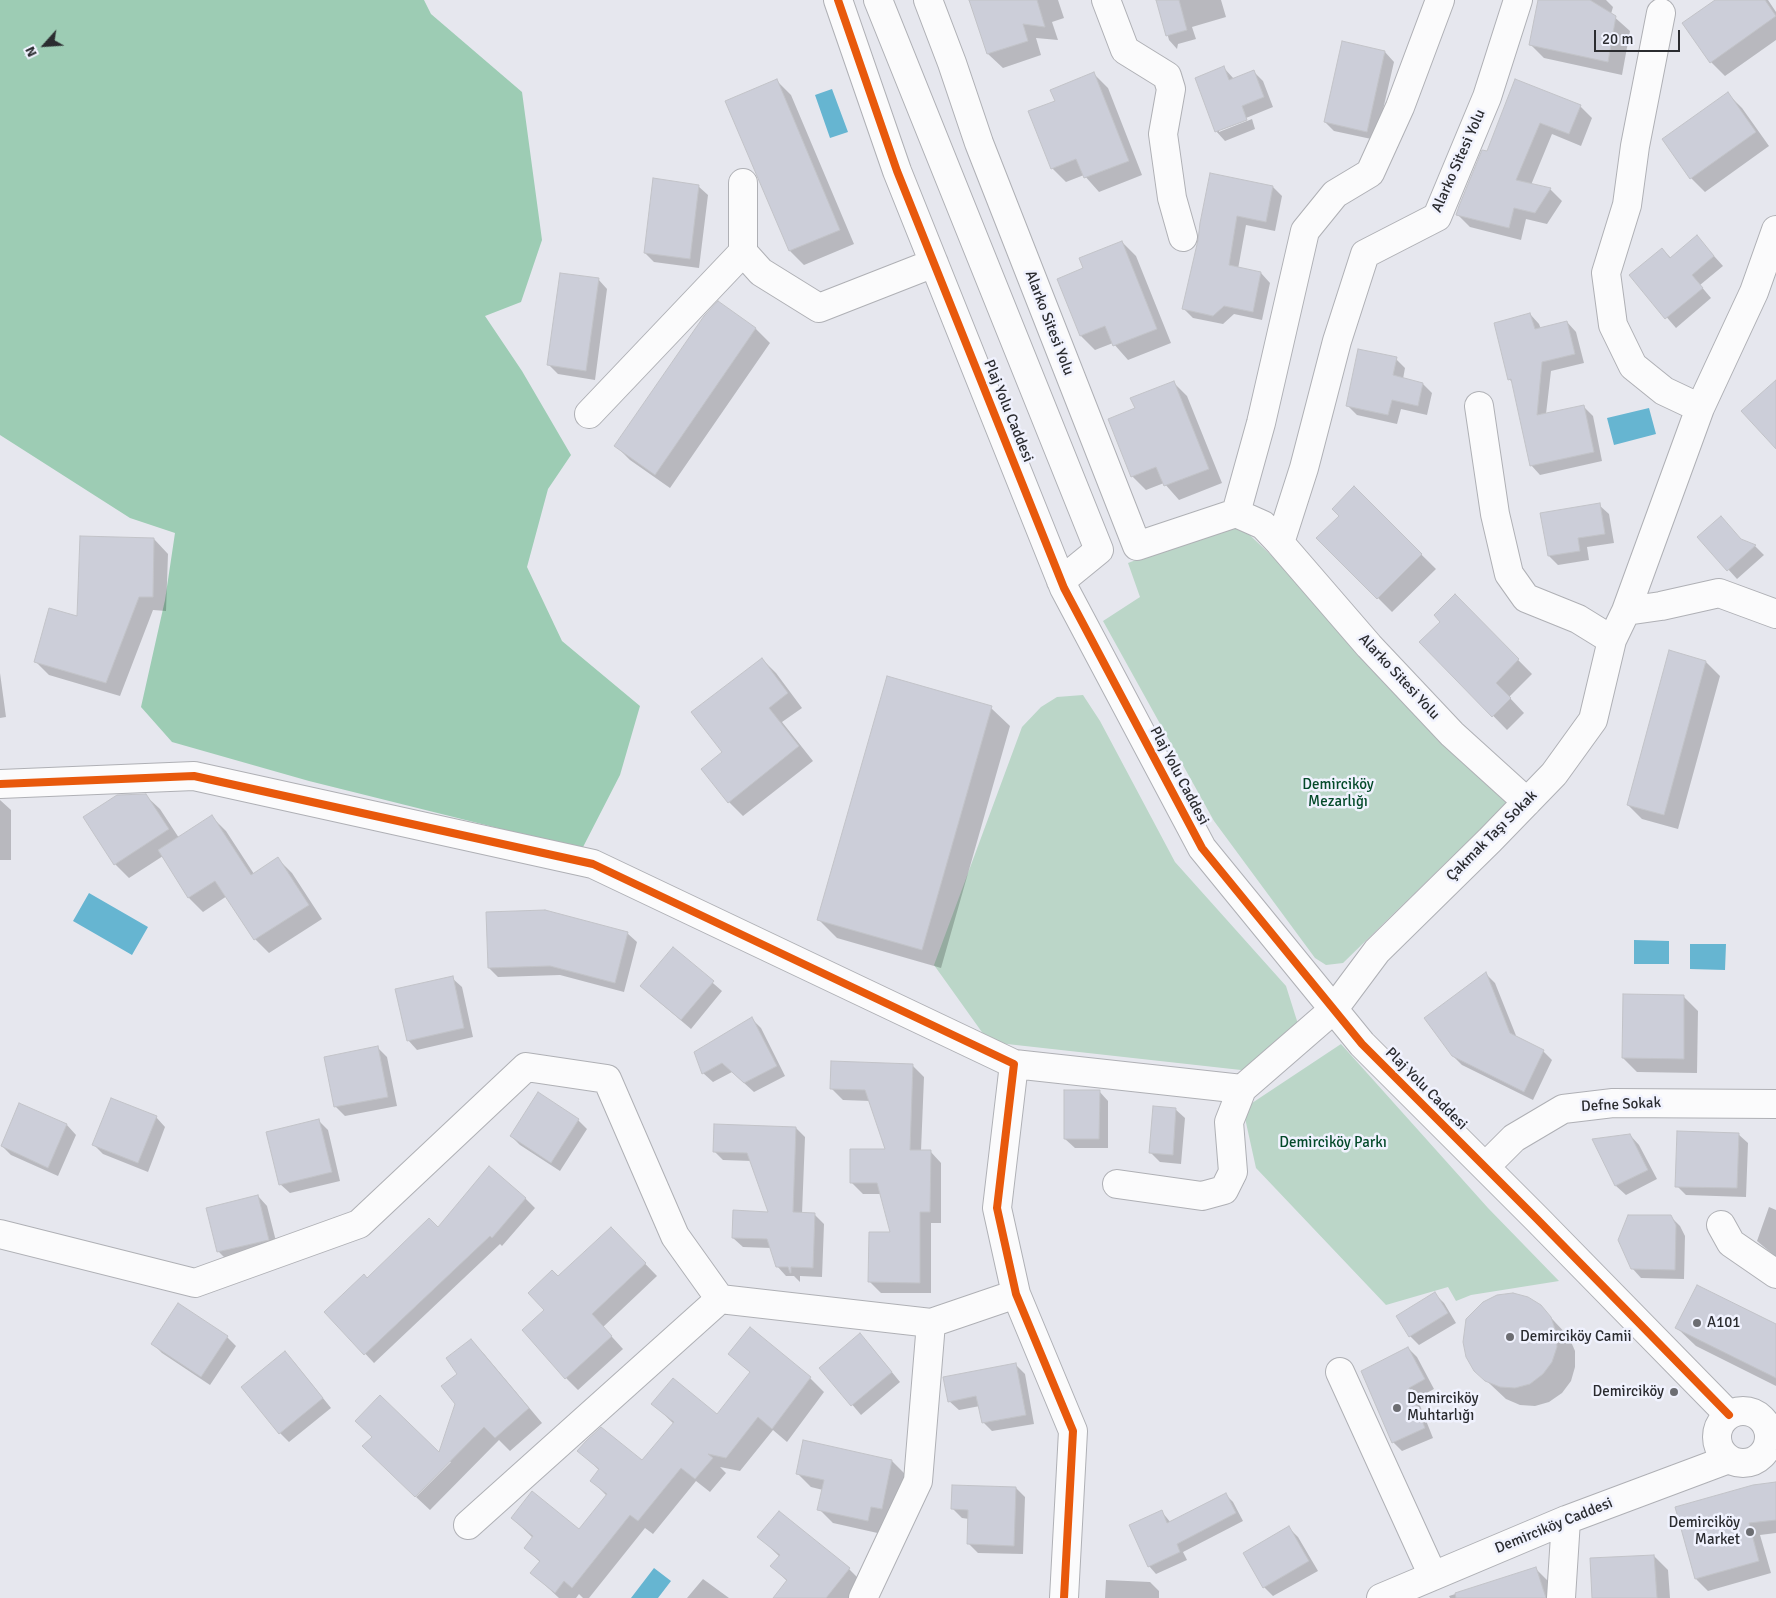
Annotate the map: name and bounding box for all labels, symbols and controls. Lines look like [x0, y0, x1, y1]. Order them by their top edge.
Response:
north arrow [20, 20, 70, 70]
scale bar [1596, 20, 1682, 52]
text: 20 m [1602, 30, 1633, 48]
text: N [21, 44, 41, 60]
street label: Alarko Sitesi Yolu [1428, 107, 1490, 215]
street label: Alarko Sitesi Yolu [1021, 268, 1077, 378]
street label: Plaj Yolu Caddesi [979, 357, 1037, 465]
street label: Alarko Sitesi Yolu [1355, 630, 1443, 724]
street label: Plaj Yolu Caddesi [1146, 724, 1212, 828]
park label: Demirciköy Mezarlığı [1302, 776, 1374, 811]
street label: Çakmak Taşı Sokak [1443, 787, 1541, 885]
street label: Plaj Yolu Caddesi [1381, 1044, 1471, 1134]
street label: Defne Sokak [1581, 1094, 1661, 1116]
park label: Demirciköy Parkı [1279, 1134, 1387, 1152]
place label: A101 [1707, 1314, 1740, 1332]
marker: A101 [1691, 1317, 1703, 1329]
place label: Demirciköy Camii [1520, 1328, 1632, 1346]
marker: Demirciköy Camii [1504, 1331, 1516, 1343]
place label: Demirciköy [1592, 1383, 1664, 1401]
marker: Demirciköy [1668, 1386, 1680, 1398]
place label: Demirciköy Muhtarlığı [1407, 1390, 1479, 1425]
marker: Demirciköy Muhtarlığı [1391, 1402, 1403, 1414]
street label: Demirciköy Caddesi [1492, 1494, 1616, 1558]
place label: Demirciköy Market [1668, 1514, 1740, 1549]
marker: Demirciköy Market [1744, 1526, 1756, 1538]

